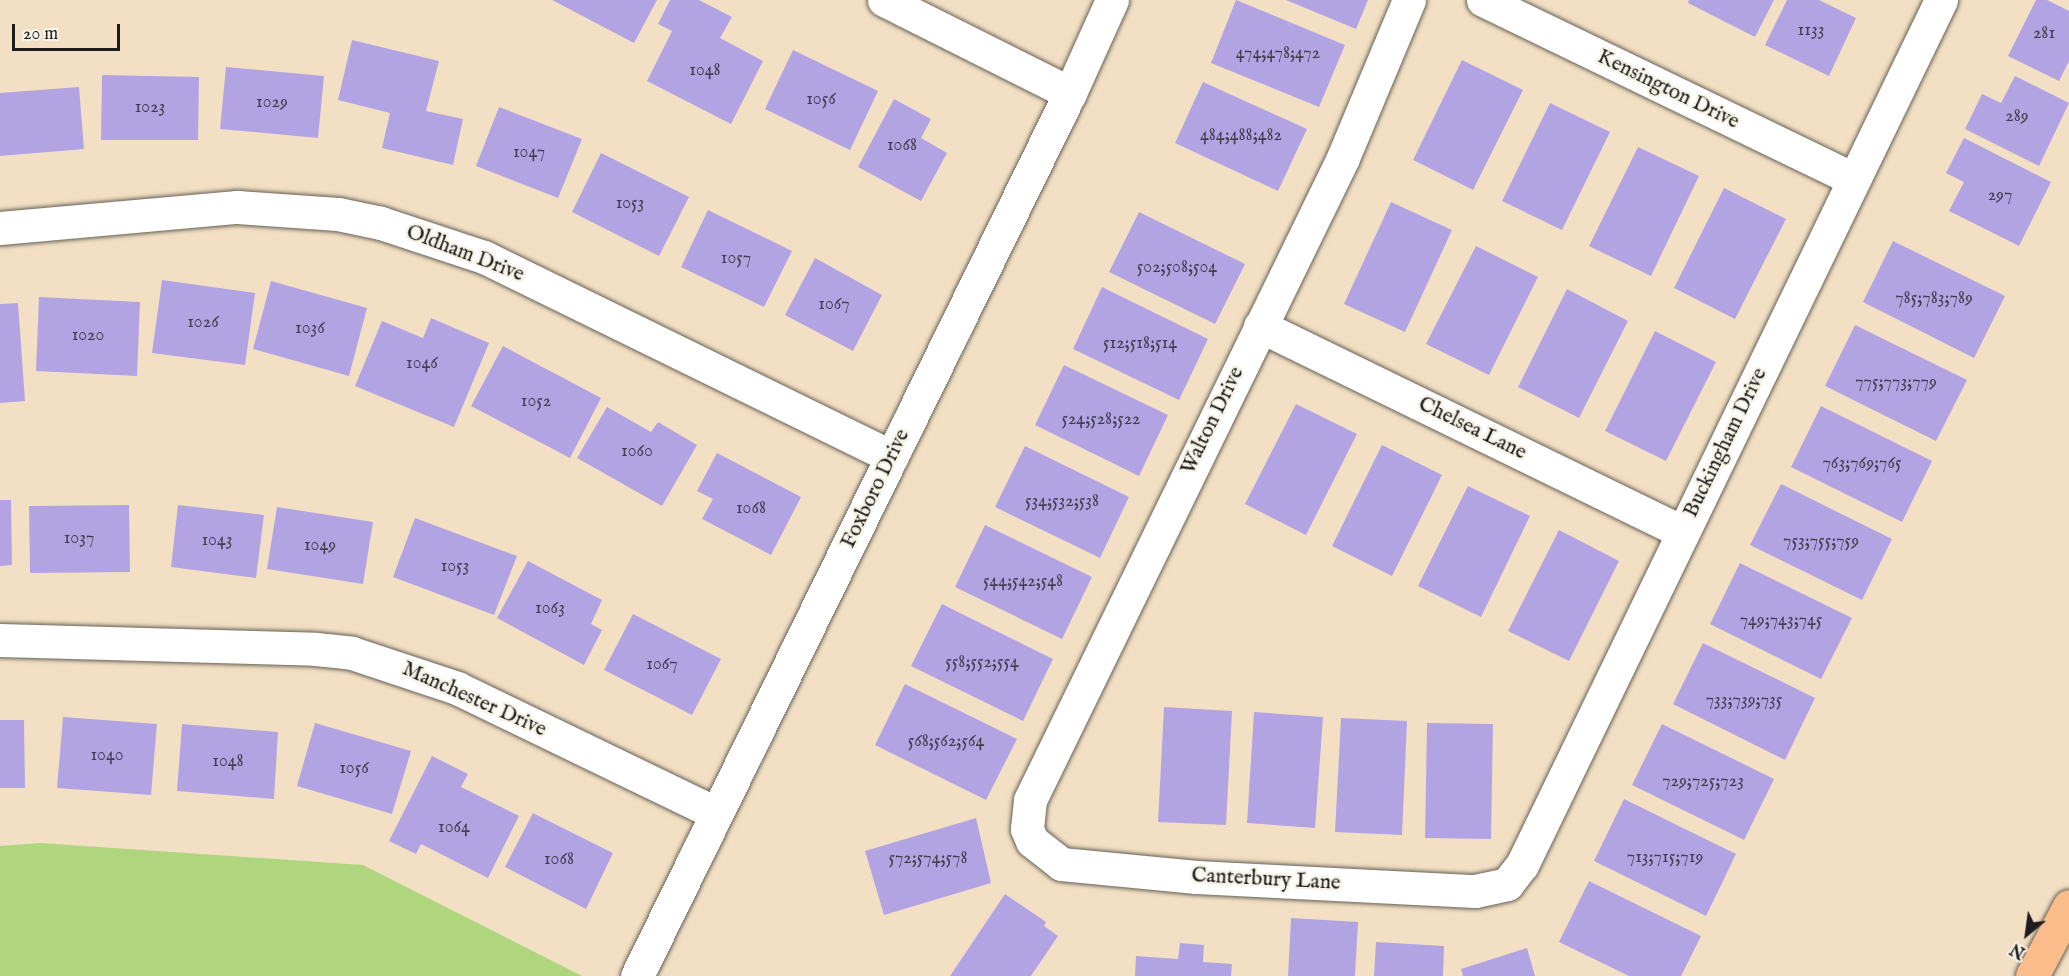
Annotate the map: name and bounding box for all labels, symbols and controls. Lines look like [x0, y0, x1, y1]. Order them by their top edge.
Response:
scale bar [15, 12, 123, 50]
house number: 1133 [1798, 20, 1824, 42]
text: 20 m [23, 23, 58, 46]
house number: 281 [2033, 23, 2055, 45]
house number: 474;478;472 [1236, 43, 1320, 65]
street label: Kensington Drive [1593, 45, 1743, 135]
house number: 1048 [689, 60, 721, 82]
house number: 1056 [806, 89, 836, 111]
house number: 1029 [256, 92, 288, 114]
house number: 1023 [135, 97, 165, 119]
house number: 289 [2005, 106, 2029, 128]
house number: 484;488;482 [1200, 125, 1282, 147]
house number: 1068 [887, 135, 917, 157]
house number: 1047 [513, 142, 545, 164]
house number: 297 [1988, 185, 2012, 207]
house number: 1053 [616, 193, 644, 215]
street label: Oldham Drive [402, 220, 528, 288]
house number: 1057 [721, 248, 751, 270]
house number: 502;508;504 [1137, 257, 1217, 279]
house number: 785;783;789 [1895, 288, 1973, 310]
house number: 1067 [818, 294, 850, 316]
house number: 1026 [187, 312, 219, 334]
house number: 1036 [295, 318, 325, 340]
house number: 1020 [72, 325, 104, 347]
house number: 512;518;514 [1103, 333, 1177, 355]
house number: 1046 [406, 353, 438, 375]
street label: Walton Drive [1176, 363, 1250, 479]
street label: Buckingham Drive [1679, 364, 1773, 522]
house number: 775;773;779 [1855, 372, 1937, 394]
house number: 1052 [521, 391, 551, 413]
street label: Chelsea Lane [1414, 392, 1530, 466]
house number: 524;528;522 [1061, 409, 1141, 431]
street label: Foxboro Drive [836, 425, 916, 553]
house number: 1060 [621, 441, 653, 463]
house number: 763;769;765 [1822, 453, 1902, 475]
house number: 534;532;538 [1025, 491, 1099, 513]
house number: 1068 [736, 498, 766, 520]
house number: 1037 [64, 528, 94, 550]
house number: 1043 [201, 530, 233, 552]
house number: 753;755;759 [1783, 531, 1859, 553]
house number: 1049 [304, 535, 336, 557]
house number: 1053 [441, 556, 469, 578]
house number: 544;542;548 [983, 571, 1063, 593]
house number: 1063 [535, 598, 565, 620]
house number: 749;743;745 [1740, 610, 1822, 632]
house number: 558;552;554 [945, 652, 1019, 674]
house number: 1067 [646, 654, 678, 676]
street label: Manchester Drive [398, 657, 550, 743]
house number: 733;739;735 [1706, 690, 1782, 712]
house number: 568;562;564 [908, 731, 984, 753]
house number: 1040 [90, 745, 124, 767]
house number: 1048 [212, 751, 244, 773]
house number: 1056 [339, 758, 369, 780]
house number: 729;725;723 [1662, 771, 1744, 793]
house number: 1064 [438, 817, 470, 839]
house number: 713;715;719 [1627, 847, 1703, 869]
house number: 572;574;578 [888, 848, 968, 870]
house number: 1068 [544, 849, 574, 871]
street label: Canterbury Lane [1191, 864, 1341, 896]
north arrow [1997, 904, 2057, 964]
text: N [2007, 938, 2029, 962]

